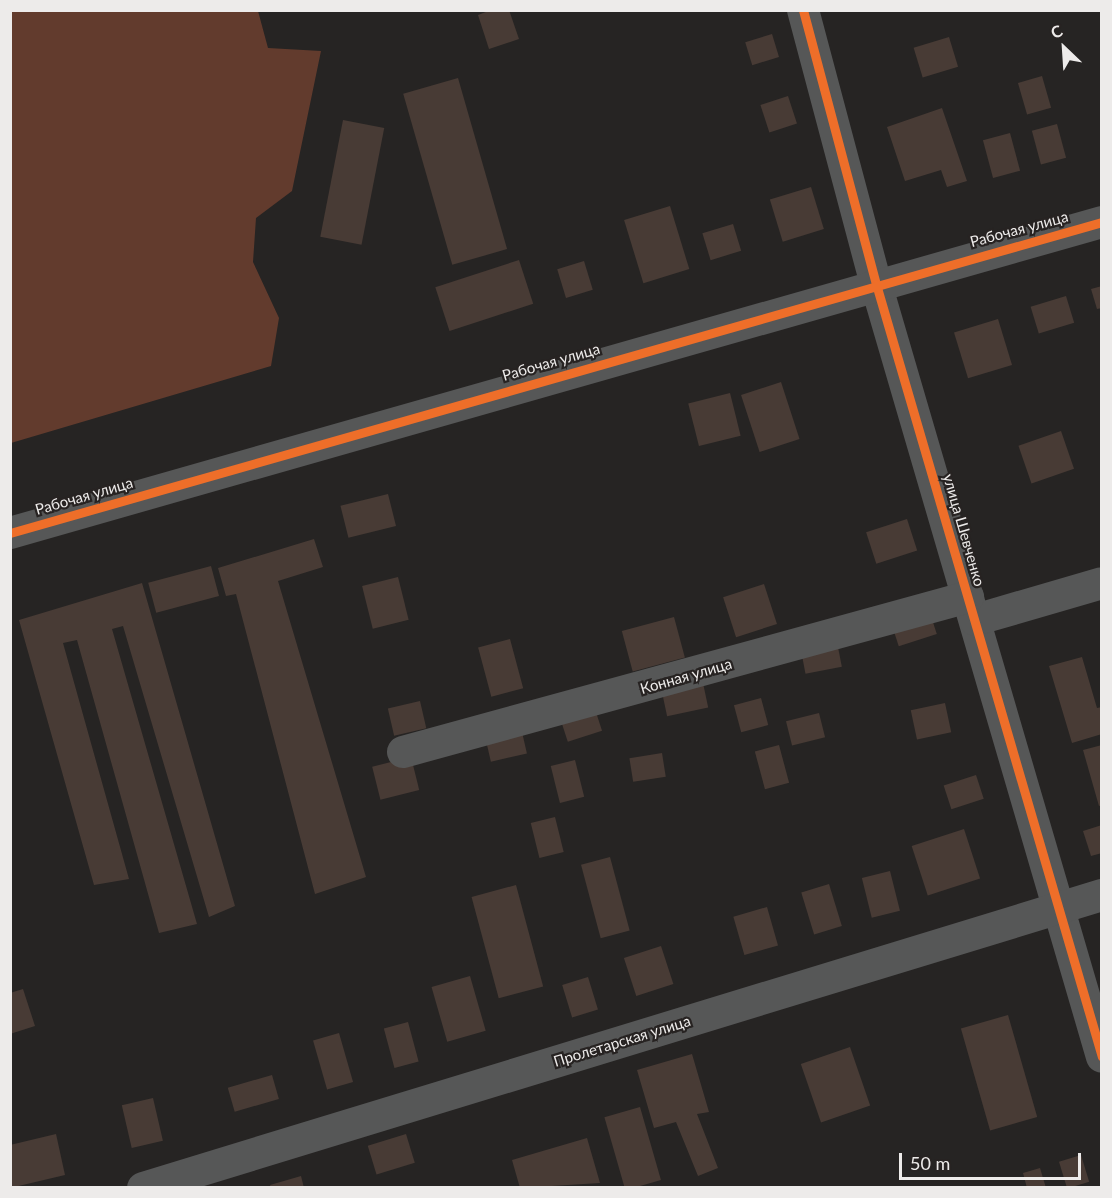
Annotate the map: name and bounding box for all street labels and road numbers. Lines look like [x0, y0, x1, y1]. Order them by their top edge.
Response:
street label: Рабочая улица [968, 207, 1070, 251]
street label: Рабочая улица [500, 339, 602, 385]
street label: улица Шевченко [939, 472, 989, 588]
street label: Рабочая улица [33, 473, 135, 519]
street label: Конная улица [638, 654, 734, 698]
street label: Пролетарская улица [551, 1012, 693, 1070]

